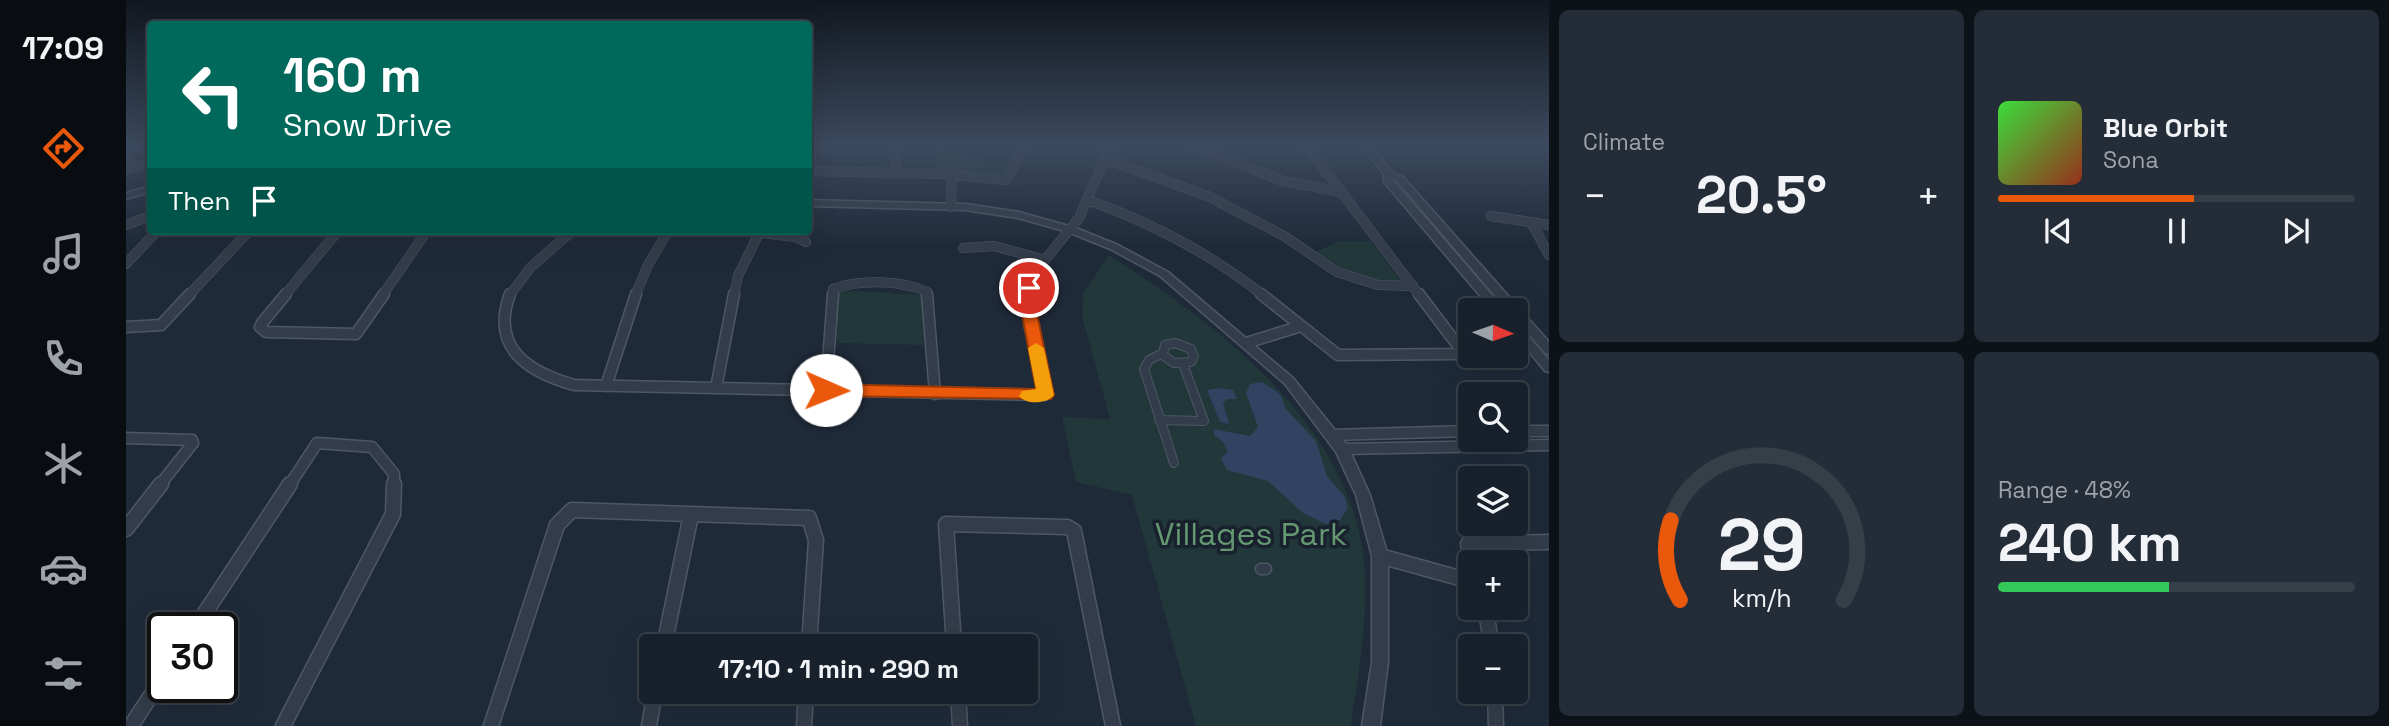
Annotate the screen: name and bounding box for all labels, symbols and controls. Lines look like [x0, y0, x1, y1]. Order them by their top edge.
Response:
text: 17:09 [22, 28, 104, 68]
text: 160 m [283, 44, 421, 106]
icon: left [168, 49, 259, 140]
text: Snow Drive [283, 105, 452, 145]
text: Blue Orbit [2103, 111, 2228, 145]
icon: directions [39, 124, 88, 173]
text: Climate [1583, 127, 1665, 157]
text: Sona [2103, 145, 2159, 175]
text: 20.5° [1696, 162, 1827, 228]
text: − [1583, 172, 1607, 220]
text: + [1916, 172, 1940, 220]
icon: arrive [245, 182, 283, 220]
text: Then [168, 184, 231, 218]
icon: previous [2039, 212, 2077, 250]
icon: pause [2158, 212, 2196, 250]
icon: next [2277, 212, 2315, 250]
icon: music [39, 229, 88, 278]
pin [999, 258, 1059, 318]
icon: arrive [1010, 269, 1048, 307]
north arrow [1458, 298, 1528, 368]
map controls [1458, 298, 1528, 704]
icon: phone [39, 334, 88, 383]
position arrow [789, 353, 863, 427]
button: search [1458, 382, 1528, 452]
icon: climate [39, 439, 88, 488]
button: layers [1458, 466, 1528, 536]
text: Range · 48% [1998, 475, 2131, 505]
text: 29 [1718, 498, 1805, 591]
text: 240 km [1998, 510, 2182, 576]
park label: Villages Park [1155, 514, 1347, 554]
icon: car [39, 544, 88, 593]
button: + [1458, 550, 1528, 620]
text: km/h [1732, 582, 1791, 614]
speed limit sign: 30 [147, 612, 238, 703]
button: − [1458, 634, 1528, 704]
icon: filters [39, 649, 88, 698]
text: 17:10 · 1 min · 290 m [718, 652, 959, 686]

